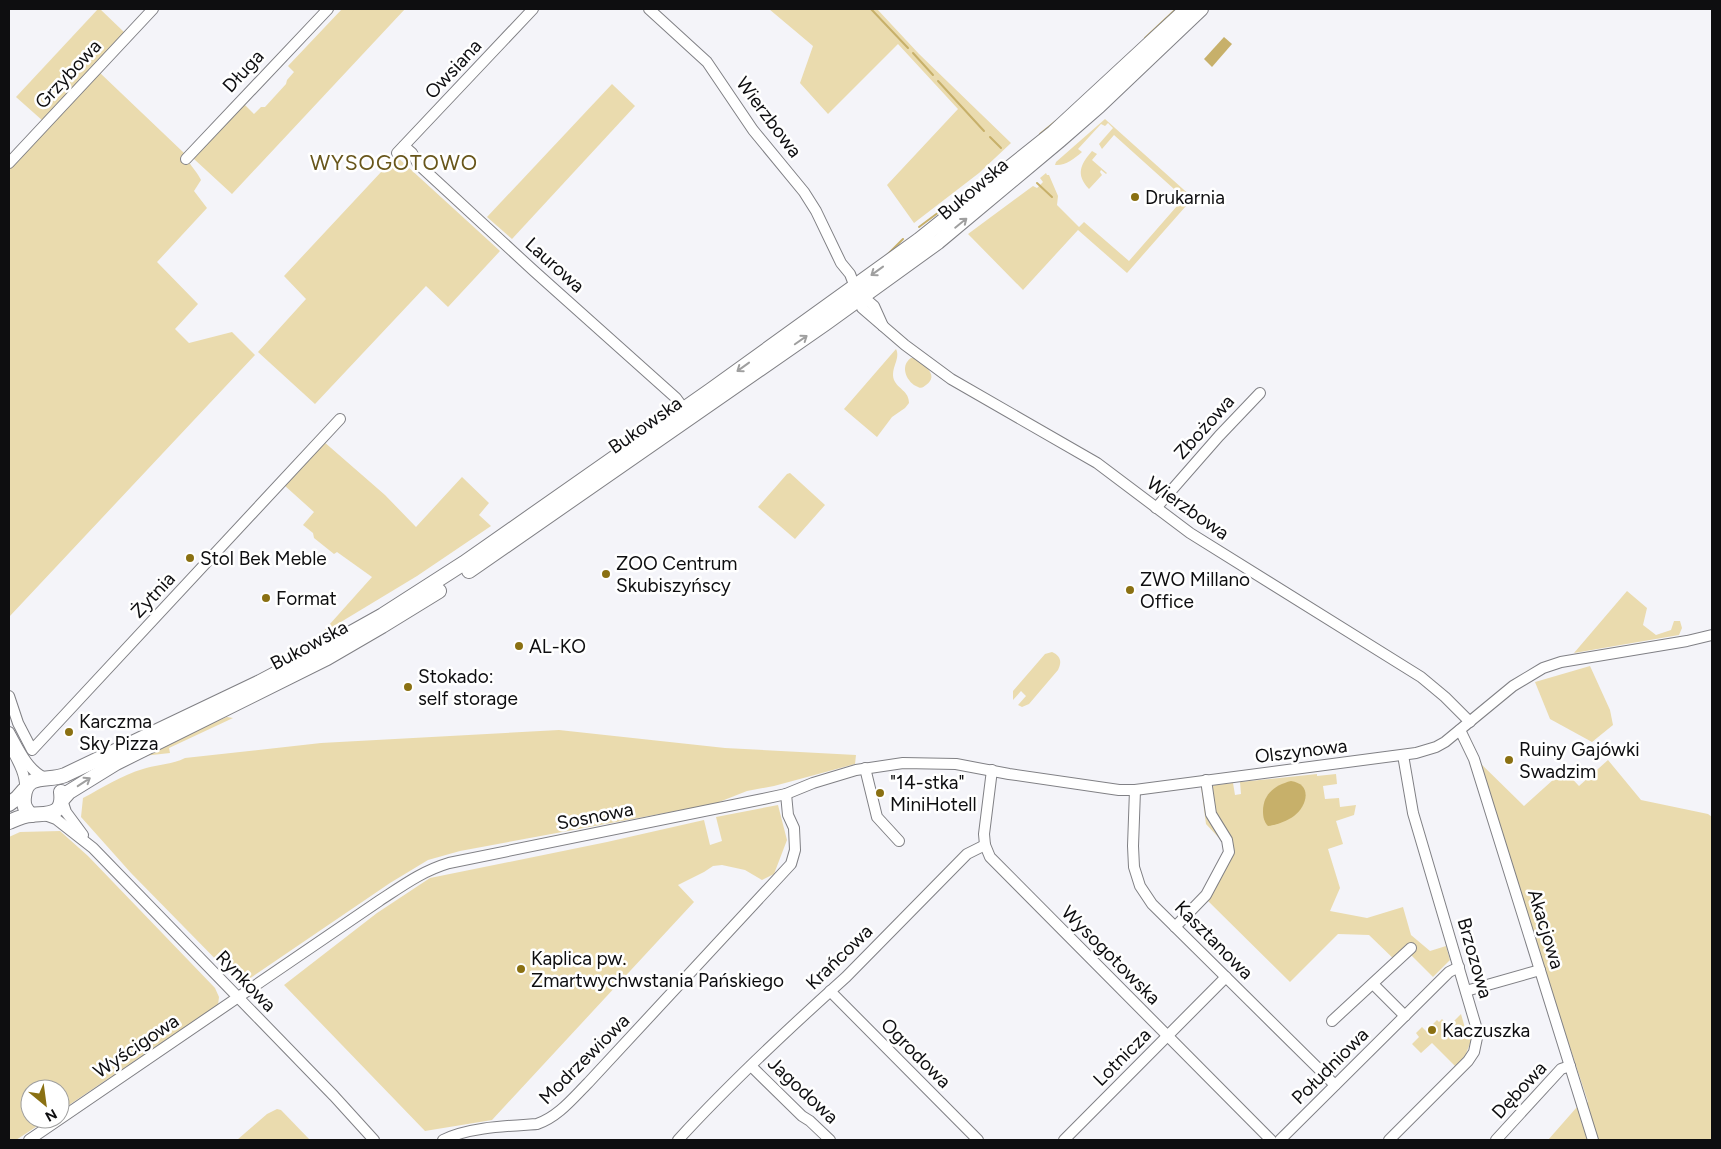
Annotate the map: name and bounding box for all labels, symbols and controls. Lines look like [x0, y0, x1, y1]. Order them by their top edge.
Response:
street label: Grzybowa [30, 35, 106, 113]
street label: Owsiana [420, 35, 486, 103]
street label: Długa [218, 45, 268, 97]
street label: Wierzbowa [731, 72, 807, 162]
district label: WYSOGOTOWO [310, 150, 478, 175]
street label: Bukowska [933, 153, 1013, 225]
place label: Drukarnia [1145, 186, 1225, 209]
marker: Drukarnia [1129, 191, 1141, 203]
one-way arrow [954, 218, 967, 229]
street label: Laurowa [521, 232, 589, 298]
one-way arrow [870, 266, 884, 276]
one-way arrow [794, 335, 808, 345]
one-way arrow [737, 361, 750, 372]
street label: Zbożowa [1169, 390, 1239, 464]
street label: Bukowska [604, 391, 686, 459]
street label: Wierzbowa [1142, 471, 1234, 545]
place label: Stol Bek Meble [200, 547, 327, 570]
marker: Stol Bek Meble [184, 552, 196, 564]
place label: ZOO Centrum Skubiszyńscy [616, 552, 737, 597]
street label: Żytnia [126, 567, 180, 623]
marker: ZOO Centrum Skubiszyńscy [600, 568, 612, 580]
place label: ZWO Millano Office [1140, 568, 1250, 613]
marker: ZWO Millano Office [1124, 584, 1136, 596]
place label: Format [276, 587, 337, 610]
marker: Format [260, 592, 272, 604]
street label: Bukowska [266, 615, 352, 675]
place label: AL-KO [529, 635, 586, 658]
marker: AL-KO [513, 640, 525, 652]
place label: Stokado: self storage [418, 665, 518, 710]
marker: Stokado: self storage [402, 681, 414, 693]
place label: Karczma Sky Pizza [79, 710, 158, 755]
marker: Karczma Sky Pizza [63, 726, 75, 738]
street label: Olszynowa [1254, 734, 1348, 768]
place label: Ruiny Gajówki Swadzim [1519, 738, 1640, 783]
marker: Ruiny Gajówki Swadzim [1503, 754, 1515, 766]
place label: "14-stka" MiniHotell [890, 771, 977, 816]
one-way arrow [77, 777, 91, 787]
marker: "14-stka" MiniHotell [874, 787, 886, 799]
street label: Sosnowa [555, 797, 635, 835]
street label: Akacjowa [1523, 886, 1569, 972]
street label: Kasztanowa [1170, 896, 1258, 984]
street label: Wysogotowska [1057, 901, 1165, 1009]
street label: Brzozowa [1453, 915, 1497, 1001]
street label: Krańcowa [801, 920, 877, 994]
street label: Rynkowa [211, 945, 281, 1017]
place label: Kaplica pw. Zmartwychwstania Pańskiego [531, 947, 784, 992]
marker: Kaplica pw. Zmartwychwstania Pańskiego [515, 963, 527, 975]
street label: Wyścigowa [89, 1009, 183, 1083]
street label: Modrzewiowa [534, 1009, 634, 1109]
street label: Ogrodowa [876, 1013, 956, 1093]
place label: Kaczuszka [1442, 1019, 1530, 1042]
street label: Lotnicza [1088, 1023, 1156, 1091]
street label: Południowa [1287, 1023, 1373, 1109]
marker: Kaczuszka [1426, 1024, 1438, 1036]
street label: Jagodowa [763, 1052, 843, 1128]
street label: Dębowa [1487, 1057, 1551, 1123]
north arrow [20, 1079, 70, 1129]
text: N [42, 1105, 60, 1125]

